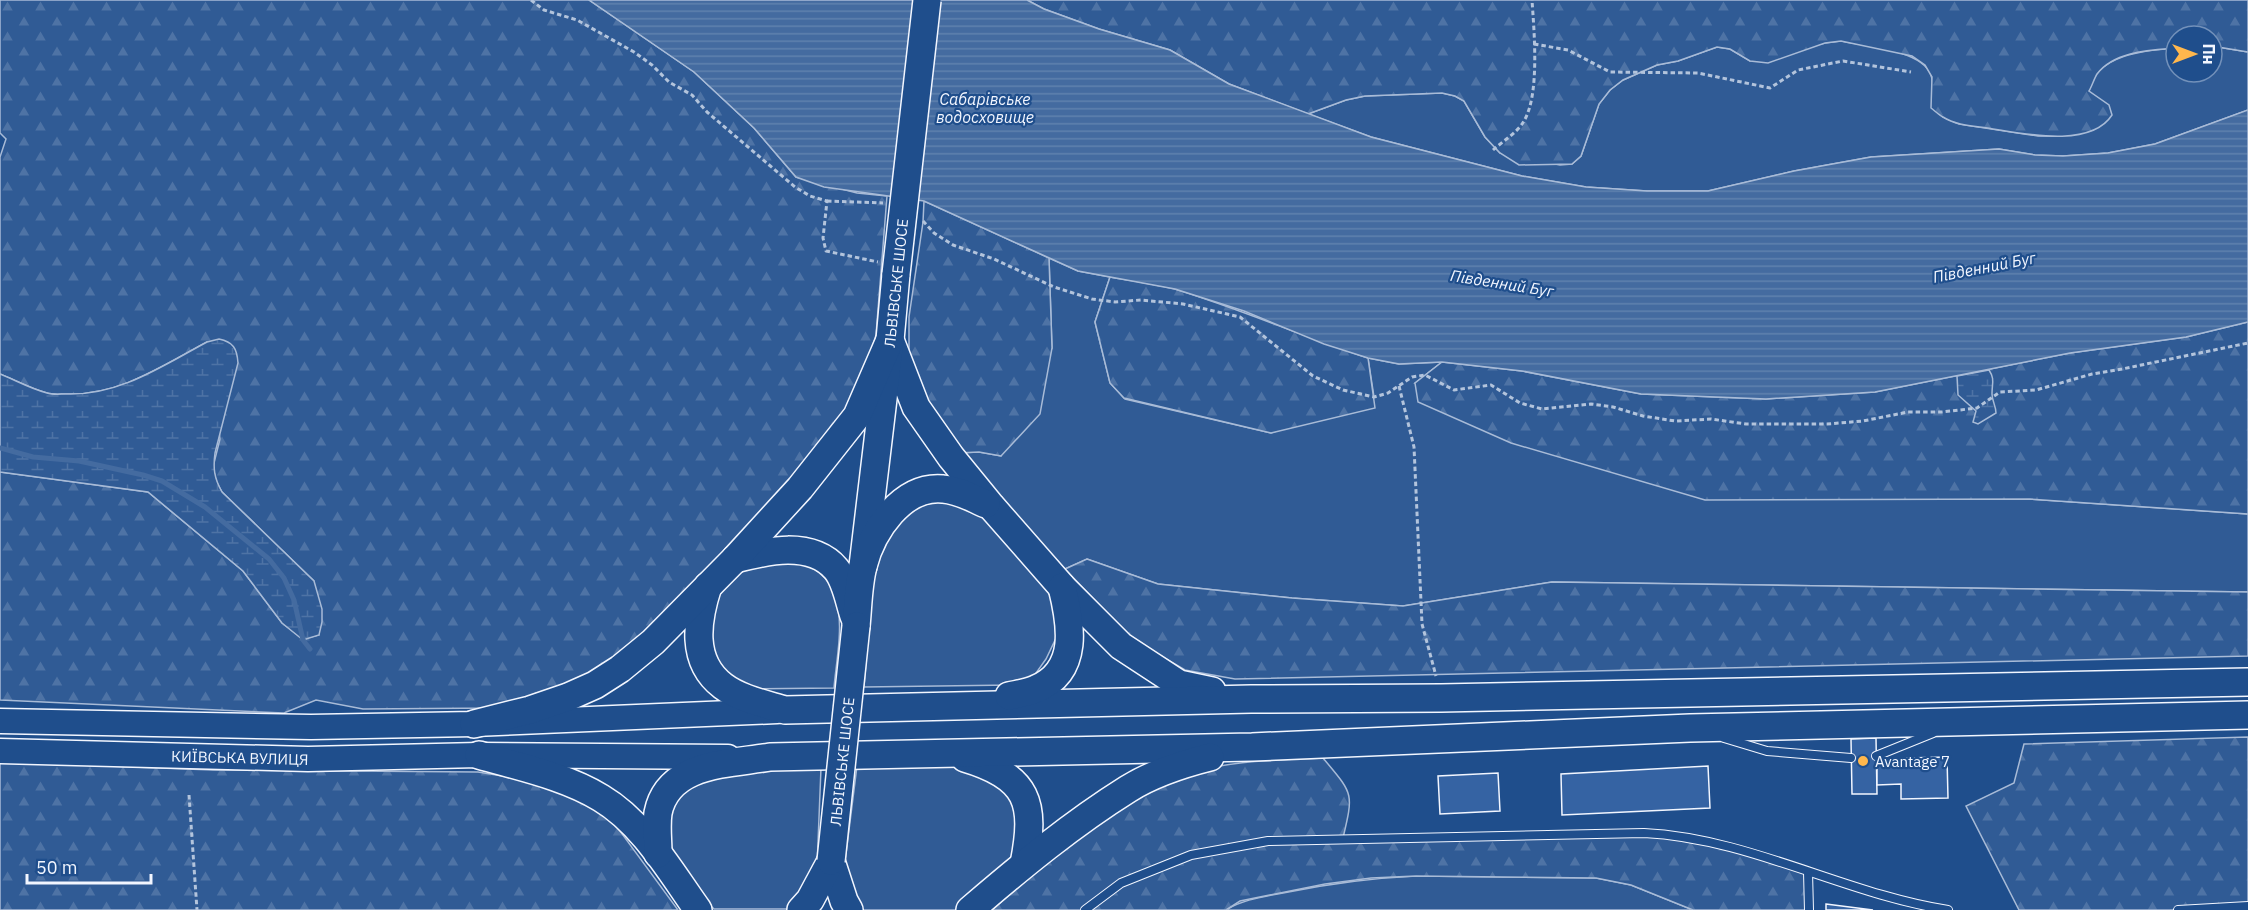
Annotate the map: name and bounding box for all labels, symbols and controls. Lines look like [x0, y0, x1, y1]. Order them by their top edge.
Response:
north arrow [2164, 24, 2224, 84]
text: Пн [2199, 43, 2219, 65]
water label: Сабарівське водосховище [936, 89, 1034, 127]
street label: ЛЬВІВСЬКЕ ШОСЕ [880, 218, 912, 348]
water label: Південний Буг [1931, 247, 2038, 287]
water label: Південний Буг [1449, 265, 1556, 301]
street label: ЛЬВІВСЬКЕ ШОСЕ [825, 696, 858, 827]
street label: КИЇВСЬКА ВУЛИЦЯ [171, 746, 309, 769]
place label: Avantage 7 [1875, 752, 1950, 771]
marker: Avantage 7 [1856, 754, 1870, 768]
scale bar [27, 847, 152, 885]
text: 50 m [36, 856, 78, 879]

